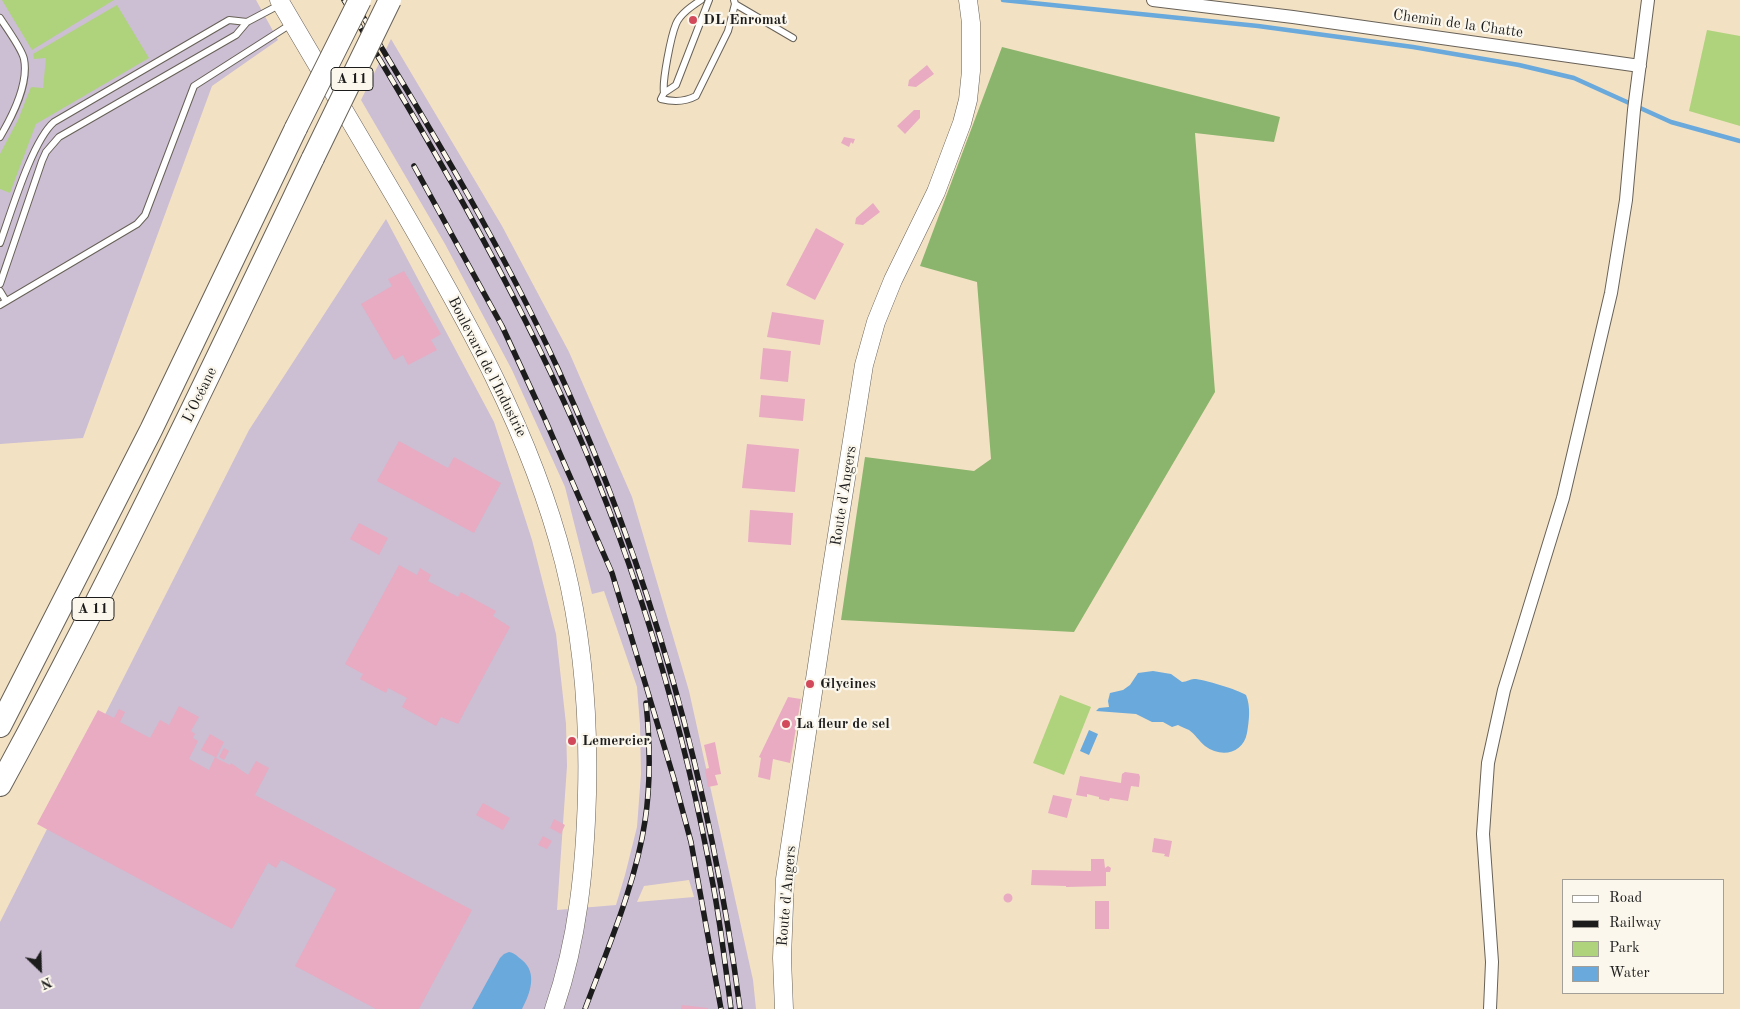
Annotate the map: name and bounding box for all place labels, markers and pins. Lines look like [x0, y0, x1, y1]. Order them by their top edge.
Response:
place label: DL Enromat [703, 11, 787, 29]
marker: DL Enromat [687, 14, 699, 26]
place label: Glycines [820, 675, 876, 693]
marker: Glycines [804, 678, 816, 690]
place label: La fleur de sel [796, 715, 890, 733]
marker: La fleur de sel [780, 718, 792, 730]
place label: Lemercier [582, 732, 650, 750]
marker: Lemercier [566, 735, 578, 747]

